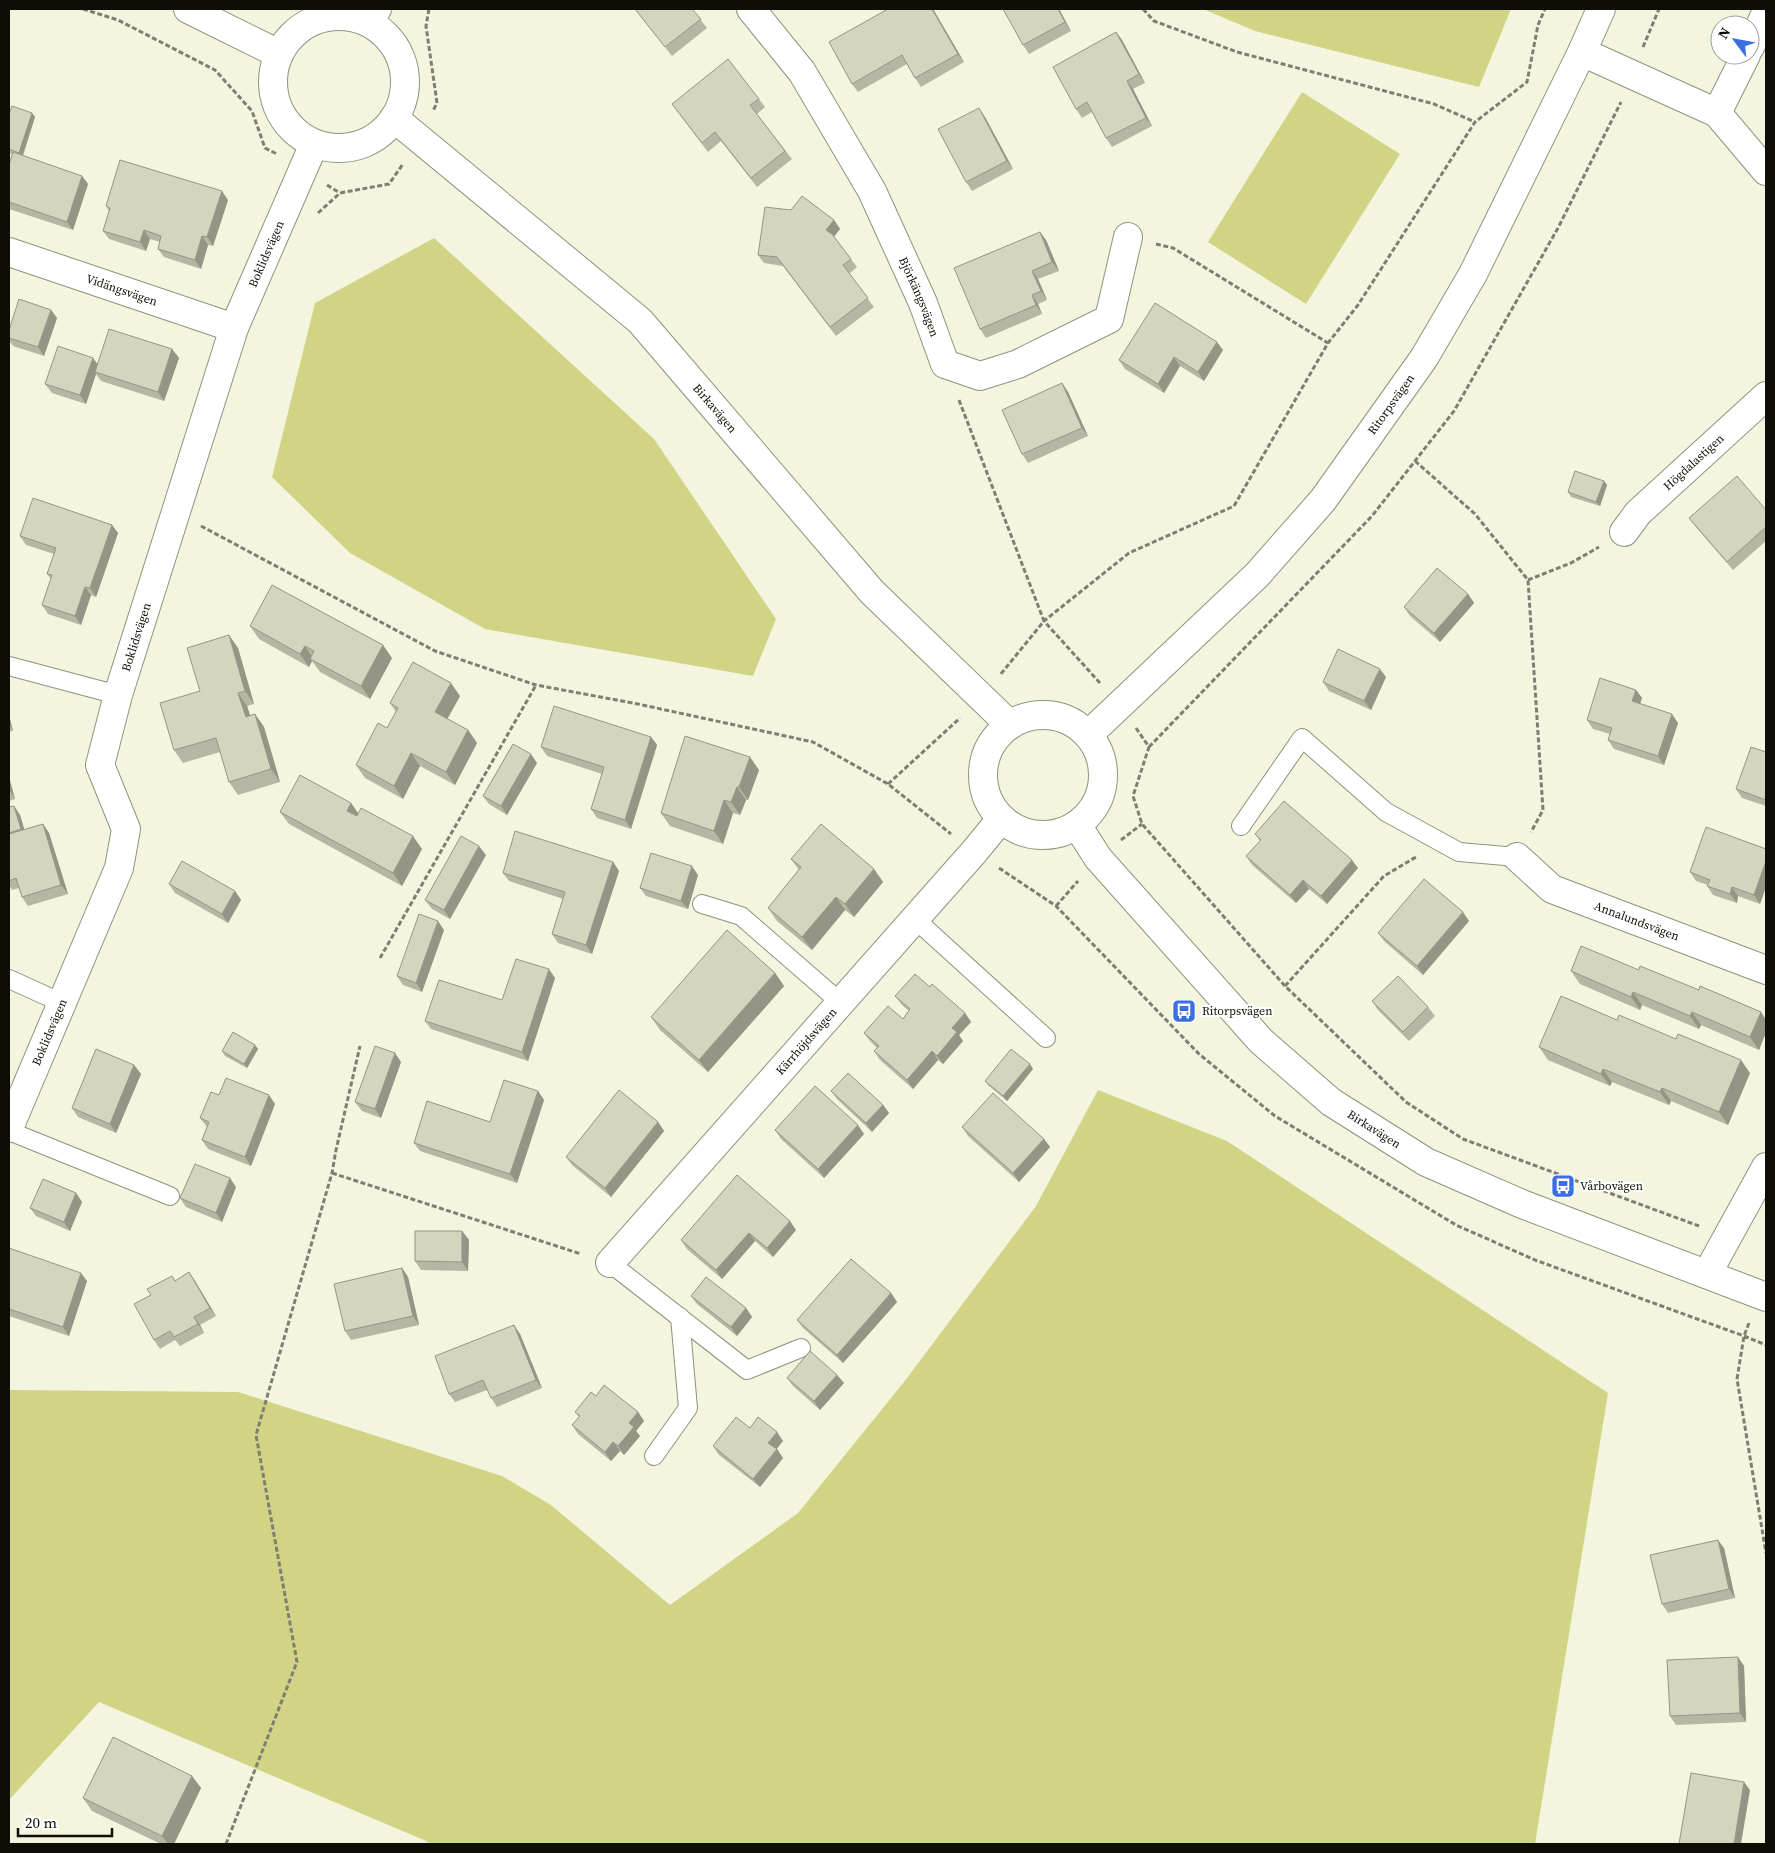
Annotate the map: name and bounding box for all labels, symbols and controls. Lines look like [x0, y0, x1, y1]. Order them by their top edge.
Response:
north arrow [1710, 15, 1760, 65]
text: N [1713, 23, 1735, 43]
street label: Boklidsvägen [245, 218, 288, 290]
street label: Björkängsvägen [895, 254, 943, 339]
street label: Vidängsvägen [84, 271, 159, 310]
street label: Ritorpsvägen [1364, 371, 1418, 438]
street label: Birkavägen [689, 380, 740, 436]
street label: Högdalastigen [1660, 430, 1727, 494]
street label: Boklidsvägen [118, 601, 155, 673]
street label: Annalundsvägen [1592, 898, 1682, 944]
street label: Boklidsvägen [28, 996, 71, 1068]
bus stop icon: Ritorpsvägen [1171, 998, 1197, 1024]
place label: Ritorpsvägen [1202, 1003, 1273, 1019]
street label: Kärrhöjdsvägen [772, 1004, 840, 1078]
street label: Birkavägen [1344, 1106, 1404, 1152]
bus stop icon: Vårbovägen [1550, 1173, 1576, 1199]
place label: Vårbovägen [1580, 1178, 1643, 1194]
scale bar [18, 1806, 111, 1838]
text: 20 m [25, 1812, 57, 1833]

